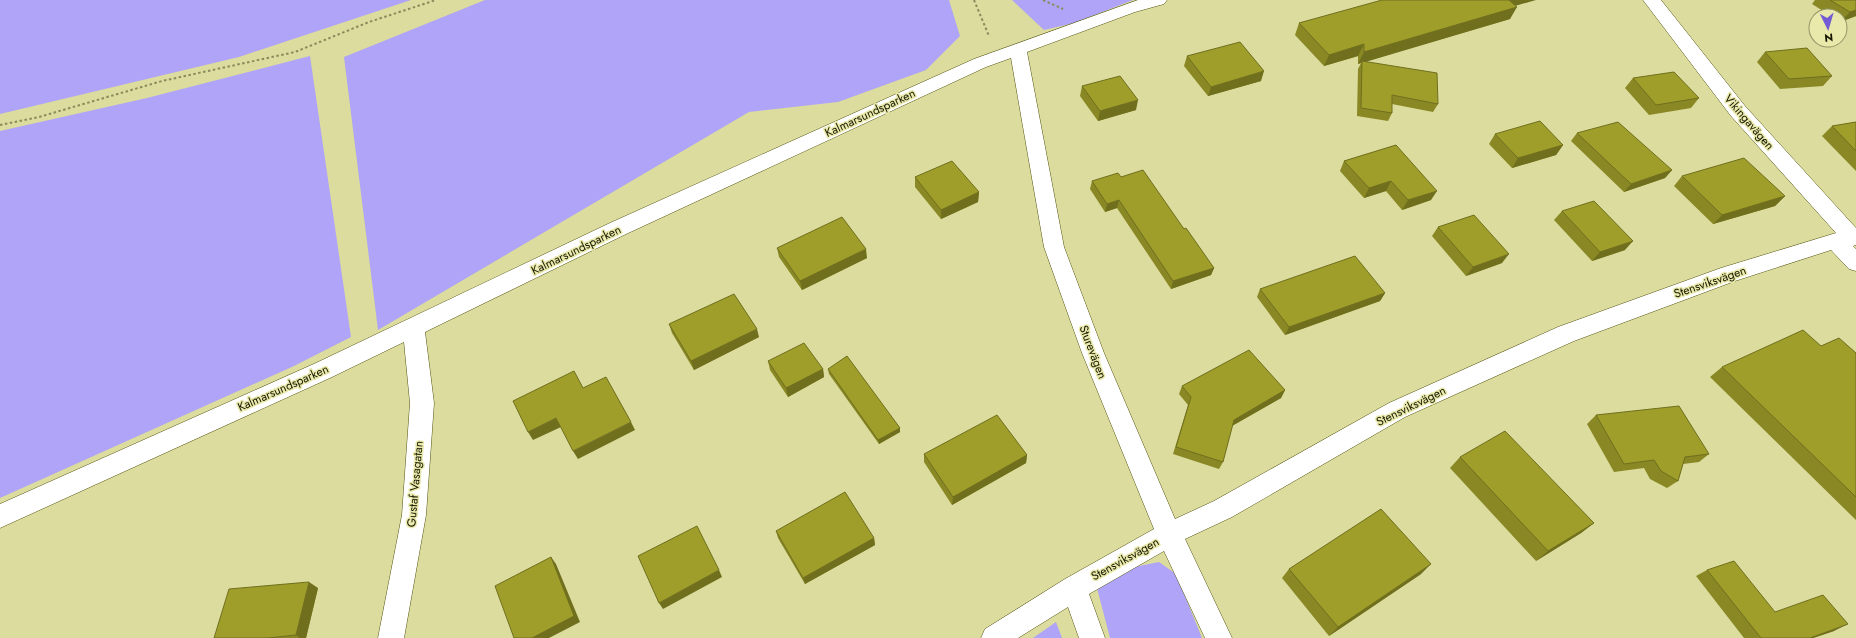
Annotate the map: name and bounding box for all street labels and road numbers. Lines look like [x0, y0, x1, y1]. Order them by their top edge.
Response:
street label: Kalmarsundsparken [822, 84, 918, 142]
street label: Vikingavägen [1720, 90, 1778, 154]
street label: Kalmarsundsparken [528, 220, 624, 280]
street label: Stensviksvägen [1671, 261, 1749, 303]
street label: Sturevägen [1075, 323, 1111, 381]
street label: Kalmarsundsparken [235, 360, 331, 416]
street label: Stensviksvägen [1373, 381, 1449, 431]
street label: Gustaf Vasagatan [402, 440, 428, 528]
street label: Stensviksvägen [1088, 533, 1162, 585]

